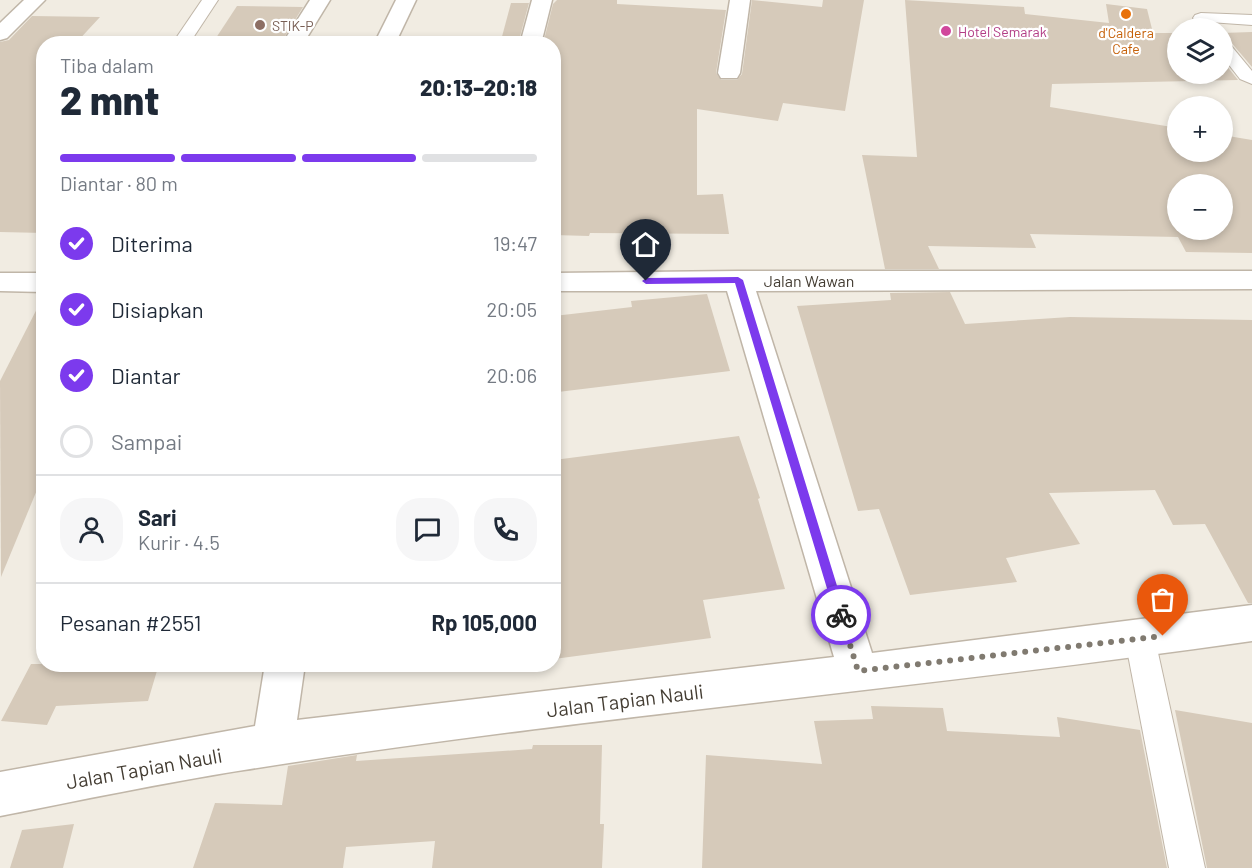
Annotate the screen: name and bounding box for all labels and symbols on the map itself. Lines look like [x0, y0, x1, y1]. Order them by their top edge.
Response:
marker: d'Caldera Cafe [1119, 7, 1133, 21]
place label: STIK-P [272, 17, 314, 34]
marker: STIK-P [253, 18, 267, 32]
place label: Hotel Semarak [958, 23, 1047, 40]
marker: Hotel Semarak [939, 24, 953, 38]
place label: d'Caldera Cafe [1098, 24, 1154, 57]
pin [620, 219, 671, 281]
street label: Jalan Wawan [764, 271, 854, 290]
pin [1137, 574, 1188, 636]
courier [811, 585, 871, 645]
street label: Jalan Tapian Nauli [545, 678, 705, 722]
street label: Jalan Tapian Nauli [64, 742, 224, 794]

